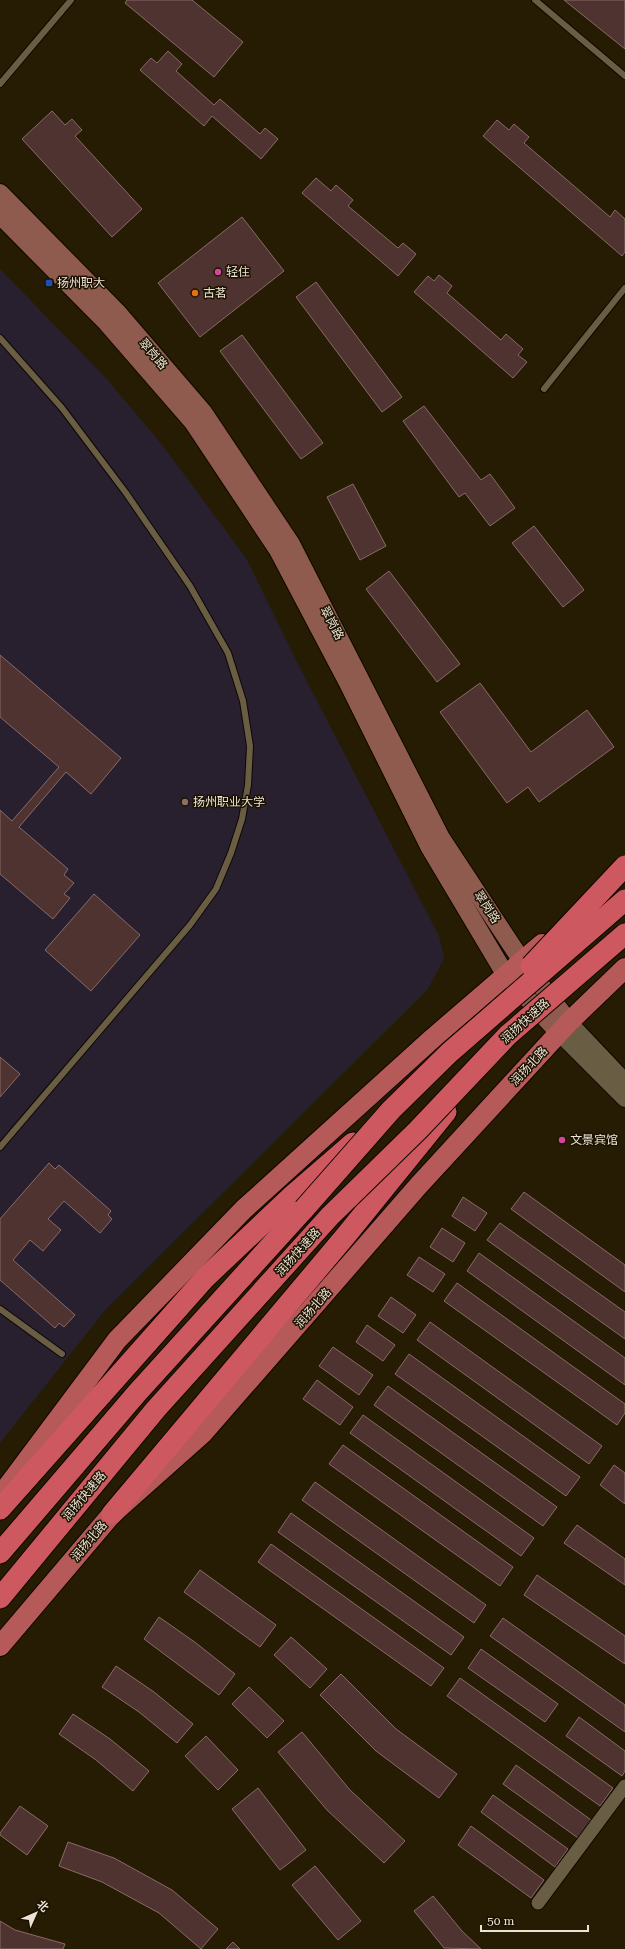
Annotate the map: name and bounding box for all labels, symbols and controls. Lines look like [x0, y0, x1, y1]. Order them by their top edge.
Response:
place label: 轻住 [226, 265, 250, 279]
marker: 轻住 [213, 267, 223, 277]
place label: 扬州职大 [57, 276, 105, 290]
marker: 扬州职大 [44, 278, 54, 288]
place label: 古茗 [203, 286, 227, 300]
marker: 古茗 [190, 288, 200, 298]
street label: 翠岗路 [136, 336, 170, 372]
street label: 翠岗路 [317, 604, 347, 642]
place label: 扬州职业大学 [193, 795, 265, 809]
marker: 扬州职业大学 [180, 797, 190, 807]
street label: 翠岗路 [471, 888, 503, 926]
street label: 润扬快速路 [498, 996, 552, 1046]
street label: 润扬北路 [508, 1044, 550, 1088]
place label: 文景宾馆 [570, 1133, 618, 1147]
marker: 文景宾馆 [557, 1135, 567, 1145]
street label: 润扬快速路 [273, 1225, 323, 1279]
street label: 润扬北路 [292, 1285, 334, 1331]
street label: 润扬快速路 [59, 1469, 109, 1523]
street label: 润扬北路 [68, 1518, 110, 1564]
north arrow [16, 1893, 56, 1933]
text: 北 [34, 1898, 51, 1915]
scale bar [481, 1907, 588, 1933]
text: 50 m [487, 1914, 514, 1928]

